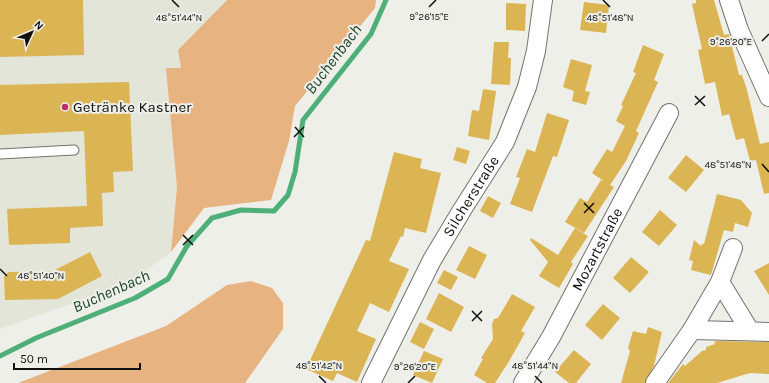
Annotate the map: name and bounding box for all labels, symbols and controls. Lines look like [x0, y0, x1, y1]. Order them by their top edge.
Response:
text: 9°26'15"E [409, 11, 449, 23]
north arrow [12, 12, 52, 52]
text: 48°51'44"N [156, 12, 202, 24]
text: 48°51'48"N [586, 12, 634, 24]
text: N [31, 18, 46, 33]
water label: Buchenbach [301, 20, 365, 98]
text: 9°26'20"E [710, 36, 752, 48]
place label: Getränke Kastner [73, 98, 192, 116]
marker: Getränke Kastner [60, 102, 70, 112]
street label: Silcherstraße [439, 153, 503, 240]
text: 48°51'48"N [704, 159, 752, 171]
street label: Mozartstraße [568, 205, 627, 294]
water label: Buchenbach [69, 266, 153, 316]
text: 48°51'40"N [18, 270, 64, 282]
scale bar [14, 345, 140, 371]
text: 50 m [20, 352, 48, 366]
text: 48°51'42"N [296, 360, 342, 372]
text: 48°51'44"N [512, 360, 558, 372]
text: 9°26'20"E [394, 361, 436, 373]

